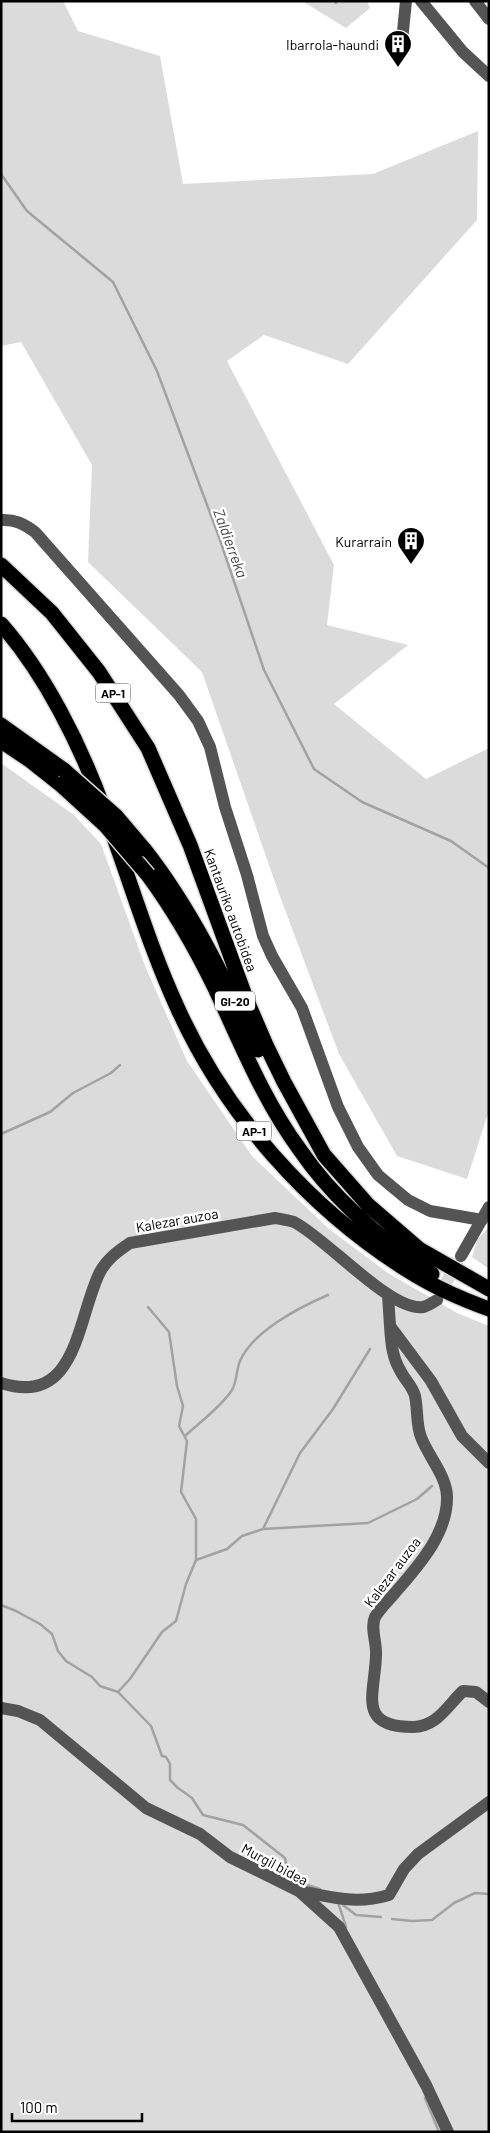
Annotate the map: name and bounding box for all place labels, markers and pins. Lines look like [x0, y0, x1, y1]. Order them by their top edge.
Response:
building icon: Ibarrola-haundi [383, 29, 413, 68]
place label: Ibarrola-haundi [286, 36, 379, 53]
building icon: Kurarrain [396, 526, 426, 565]
place label: Kurarrain [335, 533, 392, 550]

